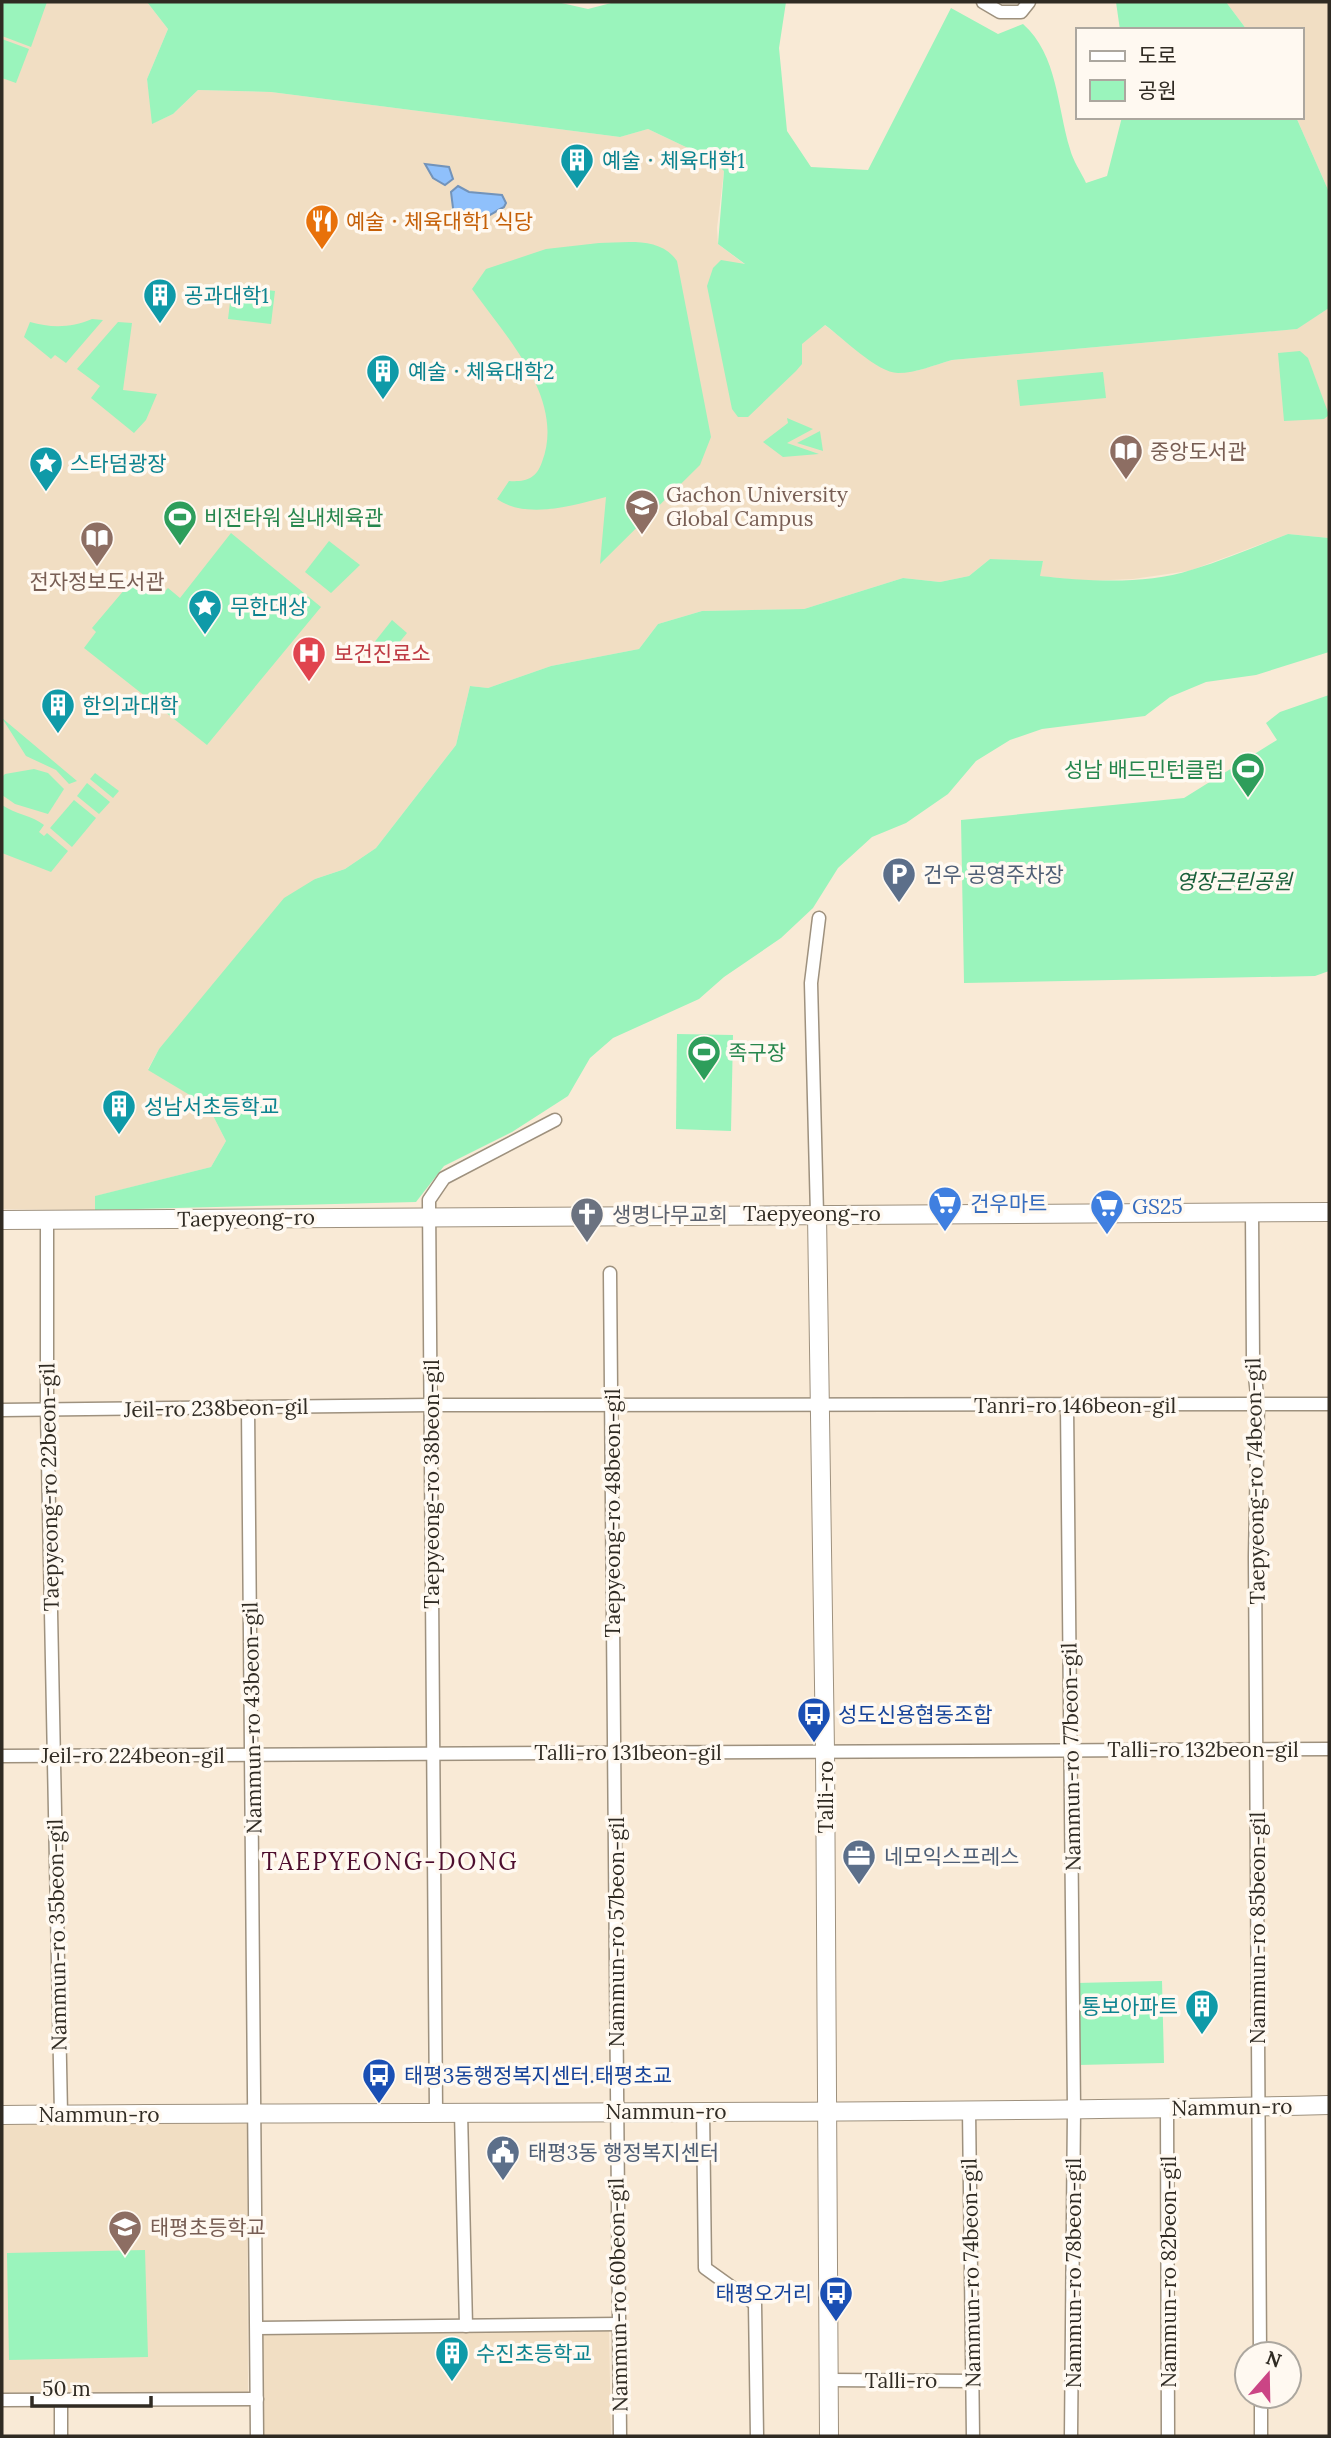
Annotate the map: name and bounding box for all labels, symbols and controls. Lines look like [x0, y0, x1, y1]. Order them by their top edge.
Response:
legend [1076, 28, 1303, 119]
text: 도로 [1138, 42, 1177, 69]
text: 공원 [1138, 77, 1177, 104]
building icon: 예술ㆍ체육대학1 [558, 141, 596, 190]
place label: 예술ㆍ체육대학1 [602, 147, 745, 174]
restaurant icon: 예술ㆍ체육대학1 식당 [303, 202, 341, 251]
place label: 예술ㆍ체육대학1 식당 [346, 208, 533, 235]
building icon: 공과대학1 [141, 276, 179, 325]
place label: 공과대학1 [184, 282, 269, 309]
building icon: 예술ㆍ체육대학2 [364, 352, 402, 401]
place label: 예술ㆍ체육대학2 [408, 358, 555, 385]
library icon: 중앙도서관 [1107, 432, 1145, 481]
place label: 중앙도서관 [1150, 438, 1247, 465]
place icon: 스타덤광장 [27, 444, 65, 493]
place label: 스타덤광장 [70, 450, 167, 477]
place label: Gachon University Global Campus [666, 481, 848, 532]
school or university icon: Gachon University Global Campus [623, 487, 661, 536]
sports icon: 비전타워 실내체육관 [161, 498, 199, 547]
place label: 비전타워 실내체육관 [204, 504, 383, 531]
library icon: 전자정보도서관 [78, 519, 116, 568]
place label: 전자정보도서관 [29, 568, 165, 595]
place icon: 무한대상 [186, 587, 224, 636]
place label: 무한대상 [230, 593, 307, 620]
hospital icon: 보건진료소 [290, 634, 328, 683]
place label: 보건진료소 [334, 640, 431, 667]
building icon: 한의과대학 [39, 686, 77, 735]
place label: 한의과대학 [82, 692, 179, 719]
sports icon: 성남 배드민턴클럽 [1229, 750, 1267, 799]
place label: 성남 배드민턴클럽 [1064, 756, 1224, 783]
parking icon: 건우 공영주차장 [880, 855, 918, 904]
place label: 건우 공영주차장 [923, 861, 1064, 888]
park label: 영장근린공원 [1176, 868, 1294, 895]
sports icon: 족구장 [685, 1033, 723, 1082]
place label: 족구장 [728, 1039, 786, 1066]
building icon: 성남서초등학교 [100, 1087, 138, 1136]
place label: 성남서초등학교 [144, 1093, 279, 1120]
supermarket icon: 건우마트 [926, 1184, 964, 1233]
supermarket icon: GS25 [1088, 1187, 1126, 1236]
place label: 건우마트 [970, 1190, 1047, 1217]
place label: GS25 [1132, 1193, 1183, 1220]
church icon: 생명나무교회 [568, 1195, 606, 1244]
street label: Taepyeong-ro [743, 1200, 881, 1227]
place label: 생명나무교회 [612, 1201, 728, 1228]
street label: Taepyeong-ro [177, 1203, 315, 1233]
street label: Taepyeong-ro 74beon-gil [1239, 1357, 1271, 1605]
street label: Taepyeong-ro 38beon-gil [418, 1359, 445, 1609]
street label: Taepyeong-ro 22beon-gil [33, 1363, 65, 1611]
street label: Taepyeong-ro 48beon-gil [599, 1388, 626, 1638]
street label: Tanri-ro 146beon-gil [974, 1392, 1176, 1419]
street label: Jeil-ro 238beon-gil [123, 1393, 308, 1423]
street label: Nammun-ro 43beon-gil [236, 1602, 268, 1834]
street label: Nammun-ro 77beon-gil [1056, 1643, 1086, 1871]
bus stop icon: 성도신용협동조합 [795, 1695, 833, 1744]
place label: 성도신용협동조합 [838, 1701, 993, 1728]
street label: Talli-ro 132beon-gil [1107, 1736, 1299, 1763]
street label: Talli-ro 131beon-gil [534, 1739, 722, 1766]
street label: Jeil-ro 224beon-gil [40, 1742, 225, 1769]
street label: Talli-ro [812, 1761, 839, 1833]
street label: Nammun-ro 85beon-gil [1244, 1812, 1271, 2044]
street label: Nammun-ro 57beon-gil [603, 1817, 630, 2047]
street label: Nammun-ro 35beon-gil [41, 1819, 73, 2051]
office icon: 네모익스프레스 [840, 1837, 878, 1886]
place label: 네모익스프레스 [884, 1843, 1019, 1870]
district label: TAEPYEONG-DONG [261, 1846, 519, 1877]
building icon: 통보아파트 [1183, 1987, 1221, 2036]
place label: 통보아파트 [1081, 1993, 1178, 2020]
bus stop icon: 태평3동행정복지센터.태평초교 [360, 2056, 398, 2105]
place label: 태평3동행정복지센터.태평초교 [404, 2062, 672, 2089]
street label: Nammun-ro [1171, 2092, 1293, 2122]
street label: Nammun-ro [605, 2098, 727, 2125]
street label: Nammun-ro [38, 2101, 160, 2128]
public building icon: 태평3동 행정복지센터 [484, 2133, 522, 2182]
place label: 태평3동 행정복지센터 [528, 2139, 719, 2166]
street label: Nammun-ro 82beon-gil [1155, 2156, 1182, 2388]
street label: Nammun-ro 74beon-gil [955, 2158, 987, 2388]
street label: Nammun-ro 78beon-gil [1060, 2158, 1087, 2388]
street label: Nammun-ro 60beon-gil [602, 2178, 634, 2412]
school or university icon: 태평초등학교 [106, 2208, 144, 2257]
place label: 태평초등학교 [150, 2214, 266, 2241]
bus stop icon: 태평오거리 [817, 2274, 855, 2323]
place label: 태평오거리 [715, 2280, 812, 2307]
building icon: 수진초등학교 [433, 2334, 471, 2383]
place label: 수진초등학교 [476, 2340, 592, 2367]
north arrow [1233, 2340, 1303, 2410]
text: N [1263, 2345, 1285, 2373]
scale bar [32, 2364, 150, 2408]
street label: Talli-ro [865, 2367, 937, 2394]
text: 50 m [42, 2375, 91, 2402]

